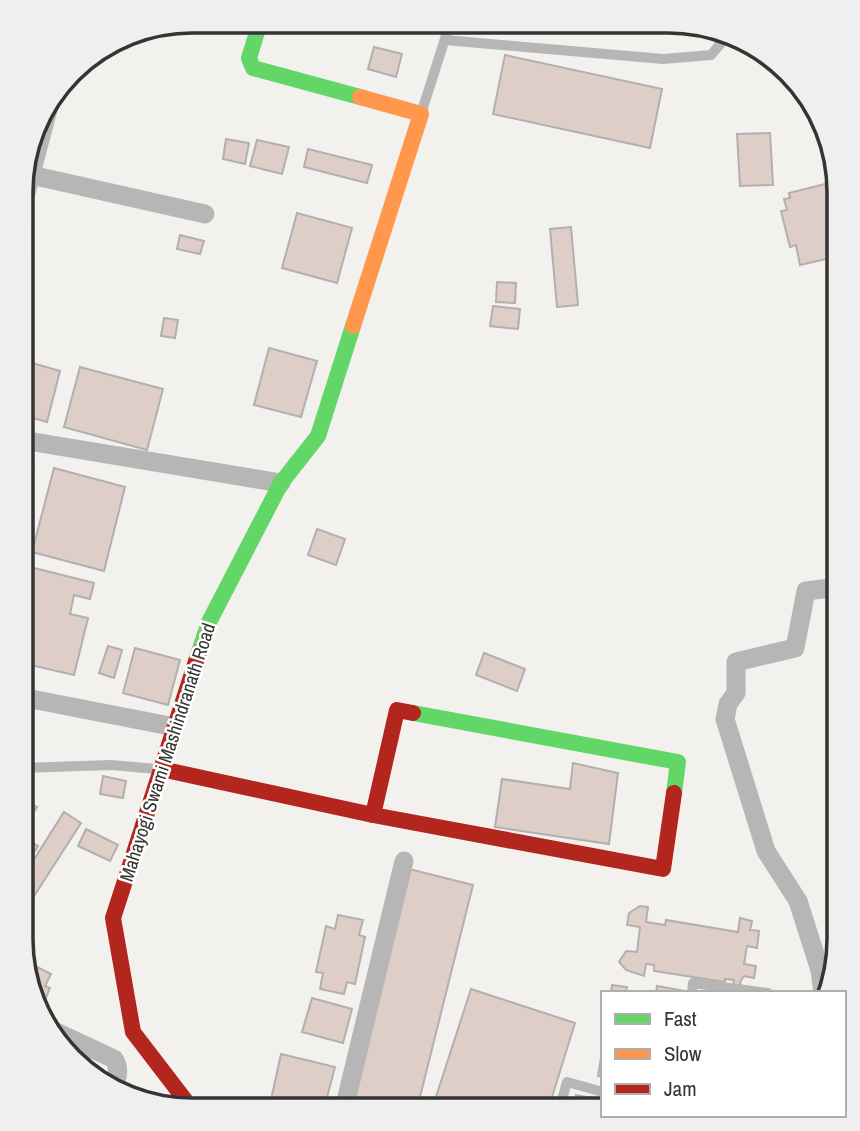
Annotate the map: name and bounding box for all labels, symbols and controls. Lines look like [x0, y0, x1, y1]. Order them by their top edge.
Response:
street label: Mahayogi Swami Mashindranath Road [113, 619, 221, 885]
legend [601, 991, 846, 1117]
text: Fast [664, 1004, 697, 1033]
text: Slow [664, 1039, 702, 1068]
text: Jam [664, 1074, 697, 1103]

